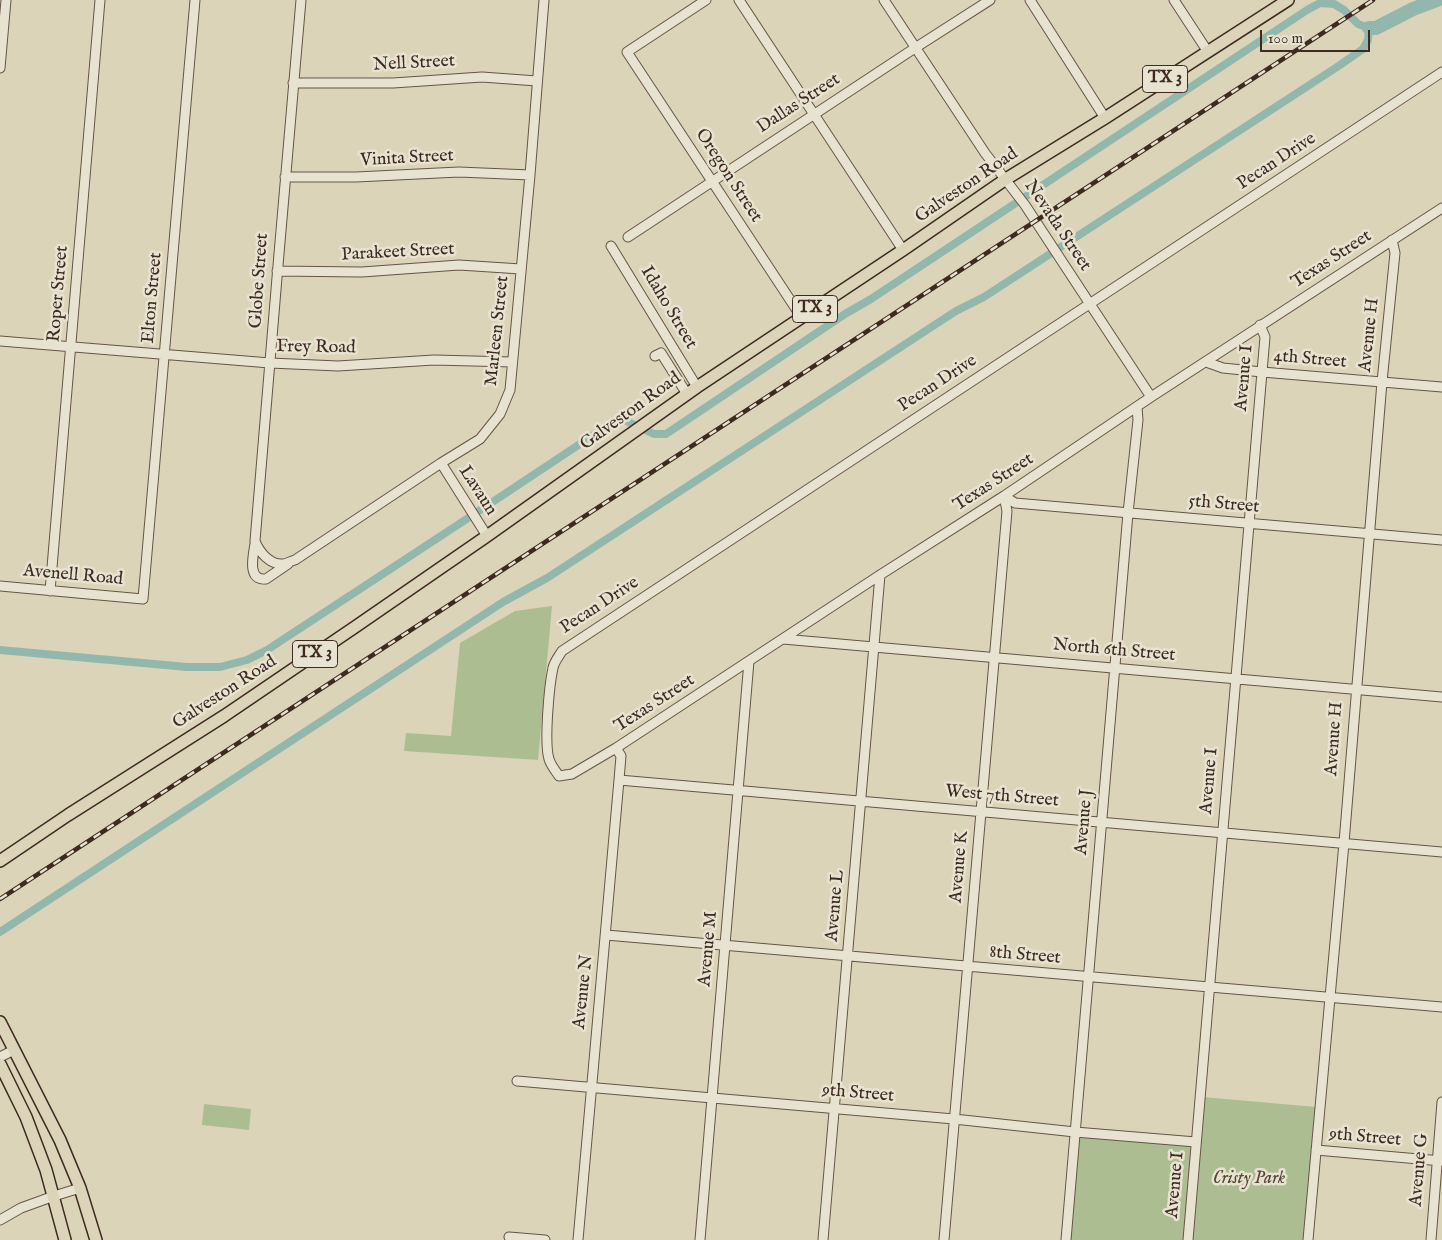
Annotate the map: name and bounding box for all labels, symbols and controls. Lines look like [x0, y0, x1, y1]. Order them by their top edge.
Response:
scale bar [1262, 20, 1372, 52]
text: 100 m [1268, 29, 1303, 48]
street label: Nell Street [373, 51, 455, 77]
road number: TX 3 [1142, 66, 1188, 92]
street label: Dallas Street [753, 69, 845, 139]
street label: Oregon Street [690, 125, 766, 227]
street label: Pecan Drive [1234, 129, 1320, 195]
street label: Galveston Road [912, 144, 1022, 228]
street label: Vinita Street [360, 146, 454, 172]
street label: Nevada Street [1019, 176, 1095, 276]
street label: Texas Street [1288, 226, 1376, 294]
street label: Globe Street [246, 233, 274, 329]
street label: Parakeet Street [341, 239, 455, 267]
street label: Roper Street [44, 245, 74, 343]
street label: Elton Street [138, 252, 168, 344]
street label: Idaho Street [635, 263, 701, 353]
street label: Marleen Street [481, 275, 515, 387]
road number: TX 3 [792, 296, 838, 322]
street label: Avenue H [1355, 297, 1385, 373]
street label: Frey Road [276, 337, 356, 359]
street label: Avenue I [1231, 344, 1259, 412]
street label: 4th Street [1273, 346, 1347, 374]
street label: Pecan Drive [895, 351, 981, 417]
street label: Galveston Road [576, 368, 686, 456]
street label: Texas Street [950, 449, 1038, 517]
street label: Lavaun [453, 462, 501, 520]
street label: 5th Street [1188, 491, 1260, 519]
street label: Avenell Road [22, 561, 124, 591]
street label: Pecan Drive [557, 573, 643, 639]
street label: North 6th Street [1052, 635, 1176, 667]
road number: TX 3 [292, 641, 338, 668]
street label: Galveston Road [169, 651, 281, 735]
street label: Texas Street [611, 670, 699, 738]
street label: Avenue H [1322, 701, 1348, 777]
street label: Avenue I [1196, 747, 1224, 815]
street label: West 7th Street [944, 781, 1060, 813]
street label: Avenue J [1071, 788, 1099, 856]
street label: Avenue K [946, 830, 974, 904]
street label: Avenue L [822, 869, 850, 943]
street label: Avenue M [695, 910, 723, 988]
street label: 8th Street [988, 942, 1062, 970]
street label: Avenue N [569, 954, 599, 1030]
street label: 9th Street [821, 1080, 895, 1108]
street label: 9th Street [1328, 1124, 1402, 1152]
street label: Avenue G [1406, 1133, 1434, 1207]
street label: Avenue I [1162, 1151, 1190, 1219]
park label: Cristy Park [1213, 1168, 1285, 1190]

